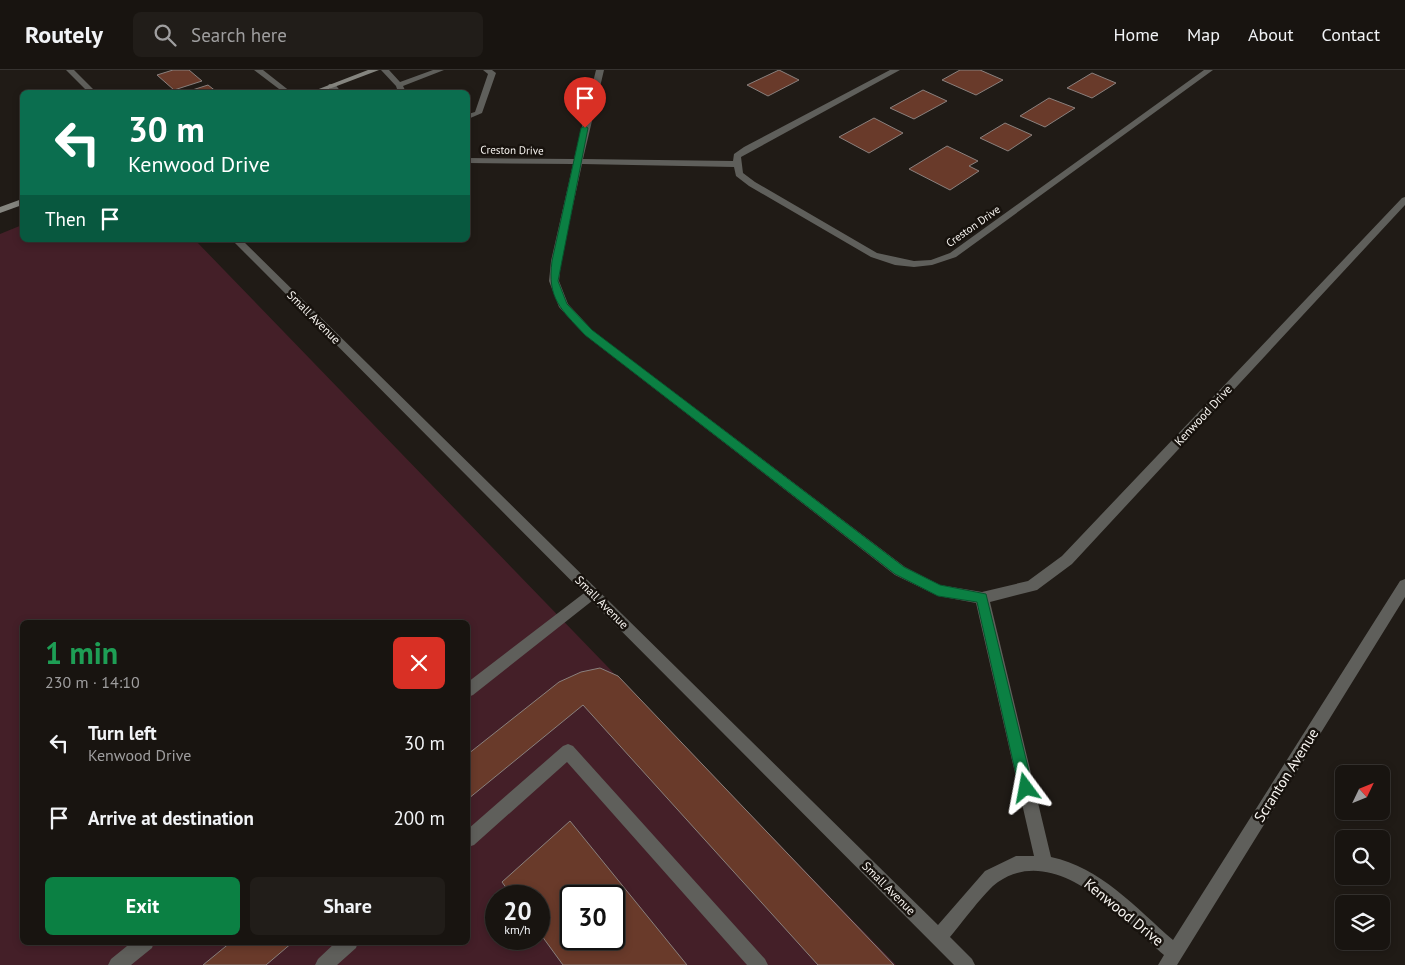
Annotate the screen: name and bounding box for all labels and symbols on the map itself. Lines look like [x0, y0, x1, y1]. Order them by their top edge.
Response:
pin [564, 77, 606, 128]
street label: Creston Drive [480, 142, 544, 158]
street label: Creston Drive [943, 202, 1003, 250]
street label: Small Avenue [284, 287, 344, 347]
street label: Kenwood Drive [1171, 382, 1235, 448]
street label: Small Avenue [572, 572, 632, 632]
street label: Scranton Avenue [1250, 725, 1322, 825]
position arrow [999, 761, 1051, 813]
north arrow [1335, 765, 1390, 820]
street label: Small Avenue [859, 858, 919, 918]
street label: Kenwood Drive [1080, 874, 1168, 950]
speed limit sign: 30 [560, 885, 625, 950]

